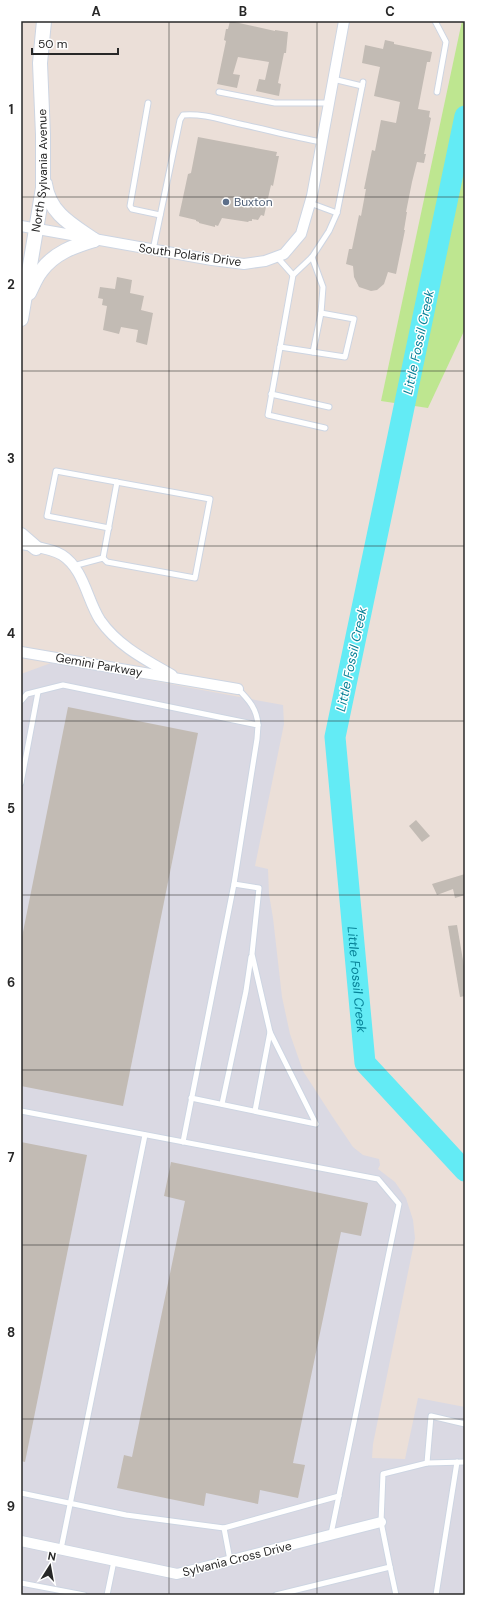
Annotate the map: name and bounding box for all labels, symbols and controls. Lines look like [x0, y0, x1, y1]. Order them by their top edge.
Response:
text: A [91, 3, 101, 20]
text: B [239, 3, 247, 20]
text: C [385, 3, 395, 20]
scale bar [32, 30, 118, 56]
text: 50 m [38, 36, 67, 52]
text: 1 [9, 101, 13, 118]
street label: North Sylvania Avenue [28, 108, 51, 234]
place label: Buxton [234, 194, 273, 210]
marker: Buxton [221, 197, 231, 207]
street label: South Polaris Drive [138, 240, 243, 270]
text: 2 [7, 276, 15, 293]
water label: Little Fossil Creek [399, 288, 438, 396]
text: 3 [7, 450, 15, 467]
water label: Little Fossil Creek [332, 605, 371, 713]
text: 4 [7, 625, 15, 642]
street label: Gemini Parkway [54, 649, 144, 681]
text: 5 [7, 800, 15, 817]
water label: Little Fossil Creek [343, 926, 370, 1034]
text: 6 [7, 974, 15, 991]
text: 7 [8, 1149, 15, 1166]
text: 8 [7, 1324, 15, 1341]
text: 9 [7, 1498, 15, 1515]
street label: Sylvania Cross Drive [181, 1538, 293, 1580]
north arrow [30, 1546, 70, 1586]
text: N [47, 1549, 57, 1564]

